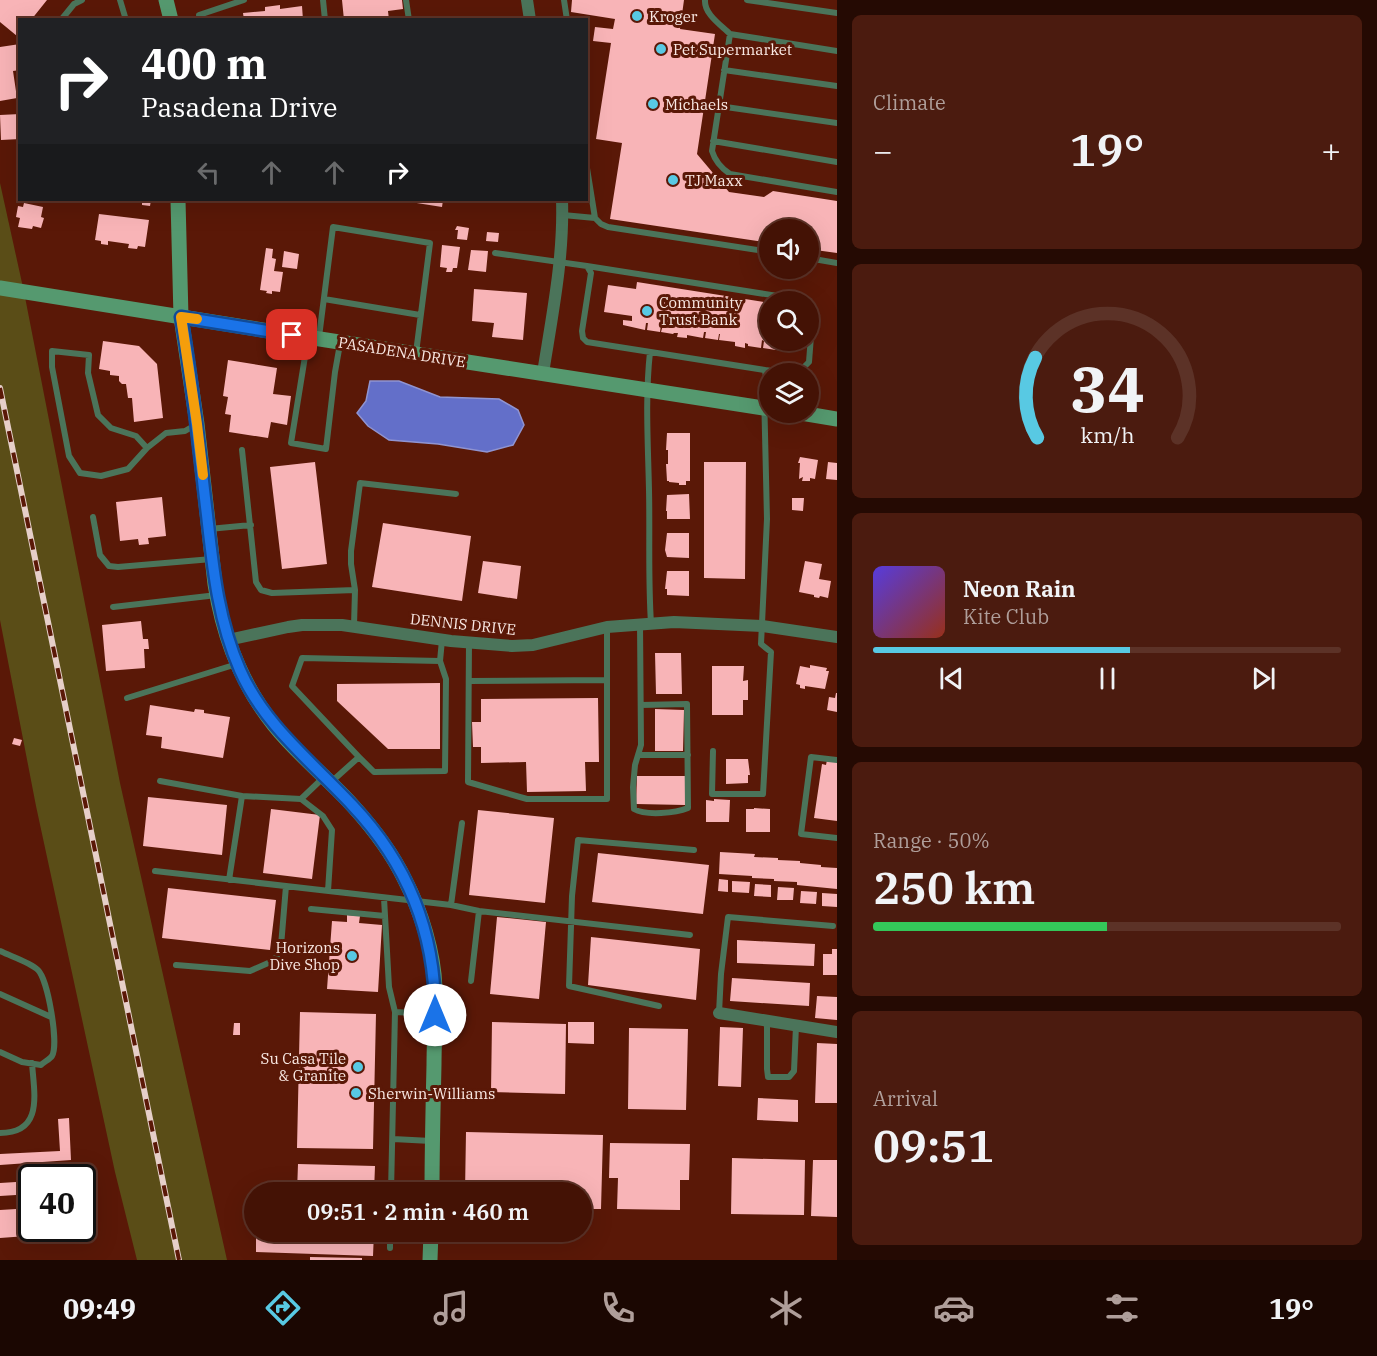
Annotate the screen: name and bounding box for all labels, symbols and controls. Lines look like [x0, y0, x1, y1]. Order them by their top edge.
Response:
place label: Kroger [649, 7, 698, 26]
marker: Kroger [630, 9, 644, 23]
text: 400 m [141, 36, 267, 91]
place label: Pet Supermarket [673, 40, 792, 59]
icon: right [42, 42, 120, 120]
marker: Pet Supermarket [654, 42, 668, 56]
text: Pasadena Drive [141, 89, 337, 124]
text: Climate [873, 89, 946, 116]
place label: Michaels [665, 95, 728, 114]
marker: Michaels [646, 97, 660, 111]
text: 19° [1069, 120, 1145, 178]
text: − [873, 129, 893, 172]
text: + [1321, 129, 1341, 172]
icon: left [192, 156, 225, 189]
icon: ahead [255, 156, 288, 189]
icon: ahead [318, 156, 351, 189]
icon: right [381, 156, 414, 189]
place label: TJ Maxx [685, 171, 743, 190]
marker: TJ Maxx [666, 173, 680, 187]
map controls [759, 219, 819, 423]
button: sound [759, 219, 819, 279]
button: search [759, 291, 819, 351]
place label: Community Trust Bank [659, 293, 743, 329]
marker: Community Trust Bank [640, 304, 654, 318]
pin [266, 309, 317, 360]
icon: arrive [275, 318, 308, 351]
street label: PASADENA DRIVE [337, 333, 467, 371]
text: 34 [1070, 348, 1144, 429]
button: layers [759, 363, 819, 423]
text: km/h [1080, 421, 1134, 449]
text: Neon Rain [963, 574, 1076, 603]
text: Kite Club [963, 603, 1049, 630]
street label: DENNIS DRIVE [409, 609, 517, 639]
icon: previous [935, 662, 968, 695]
icon: pause [1091, 662, 1124, 695]
icon: next [1247, 662, 1280, 695]
text: Range · 50% [873, 827, 990, 854]
text: 250 km [873, 858, 1035, 916]
place label: Horizons Dive Shop [269, 938, 340, 974]
marker: Horizons Dive Shop [345, 949, 359, 963]
position arrow [403, 983, 467, 1047]
place label: Su Casa Tile & Granite [261, 1049, 346, 1085]
marker: Su Casa Tile & Granite [351, 1060, 365, 1074]
place label: Sherwin-Williams [368, 1084, 495, 1103]
text: Arrival [873, 1085, 938, 1112]
marker: Sherwin-Williams [349, 1086, 363, 1100]
text: 09:51 [873, 1116, 994, 1174]
speed limit sign: 40 [18, 1164, 96, 1242]
text: 09:51 · 2 min · 460 m [307, 1197, 529, 1226]
icon: directions [262, 1287, 304, 1329]
icon: music [430, 1287, 472, 1329]
icon: phone [597, 1287, 639, 1329]
icon: climate [765, 1287, 807, 1329]
icon: car [933, 1287, 975, 1329]
icon: filters [1101, 1287, 1143, 1329]
text: 09:49 [63, 1291, 136, 1326]
text: 19° [1269, 1291, 1314, 1326]

